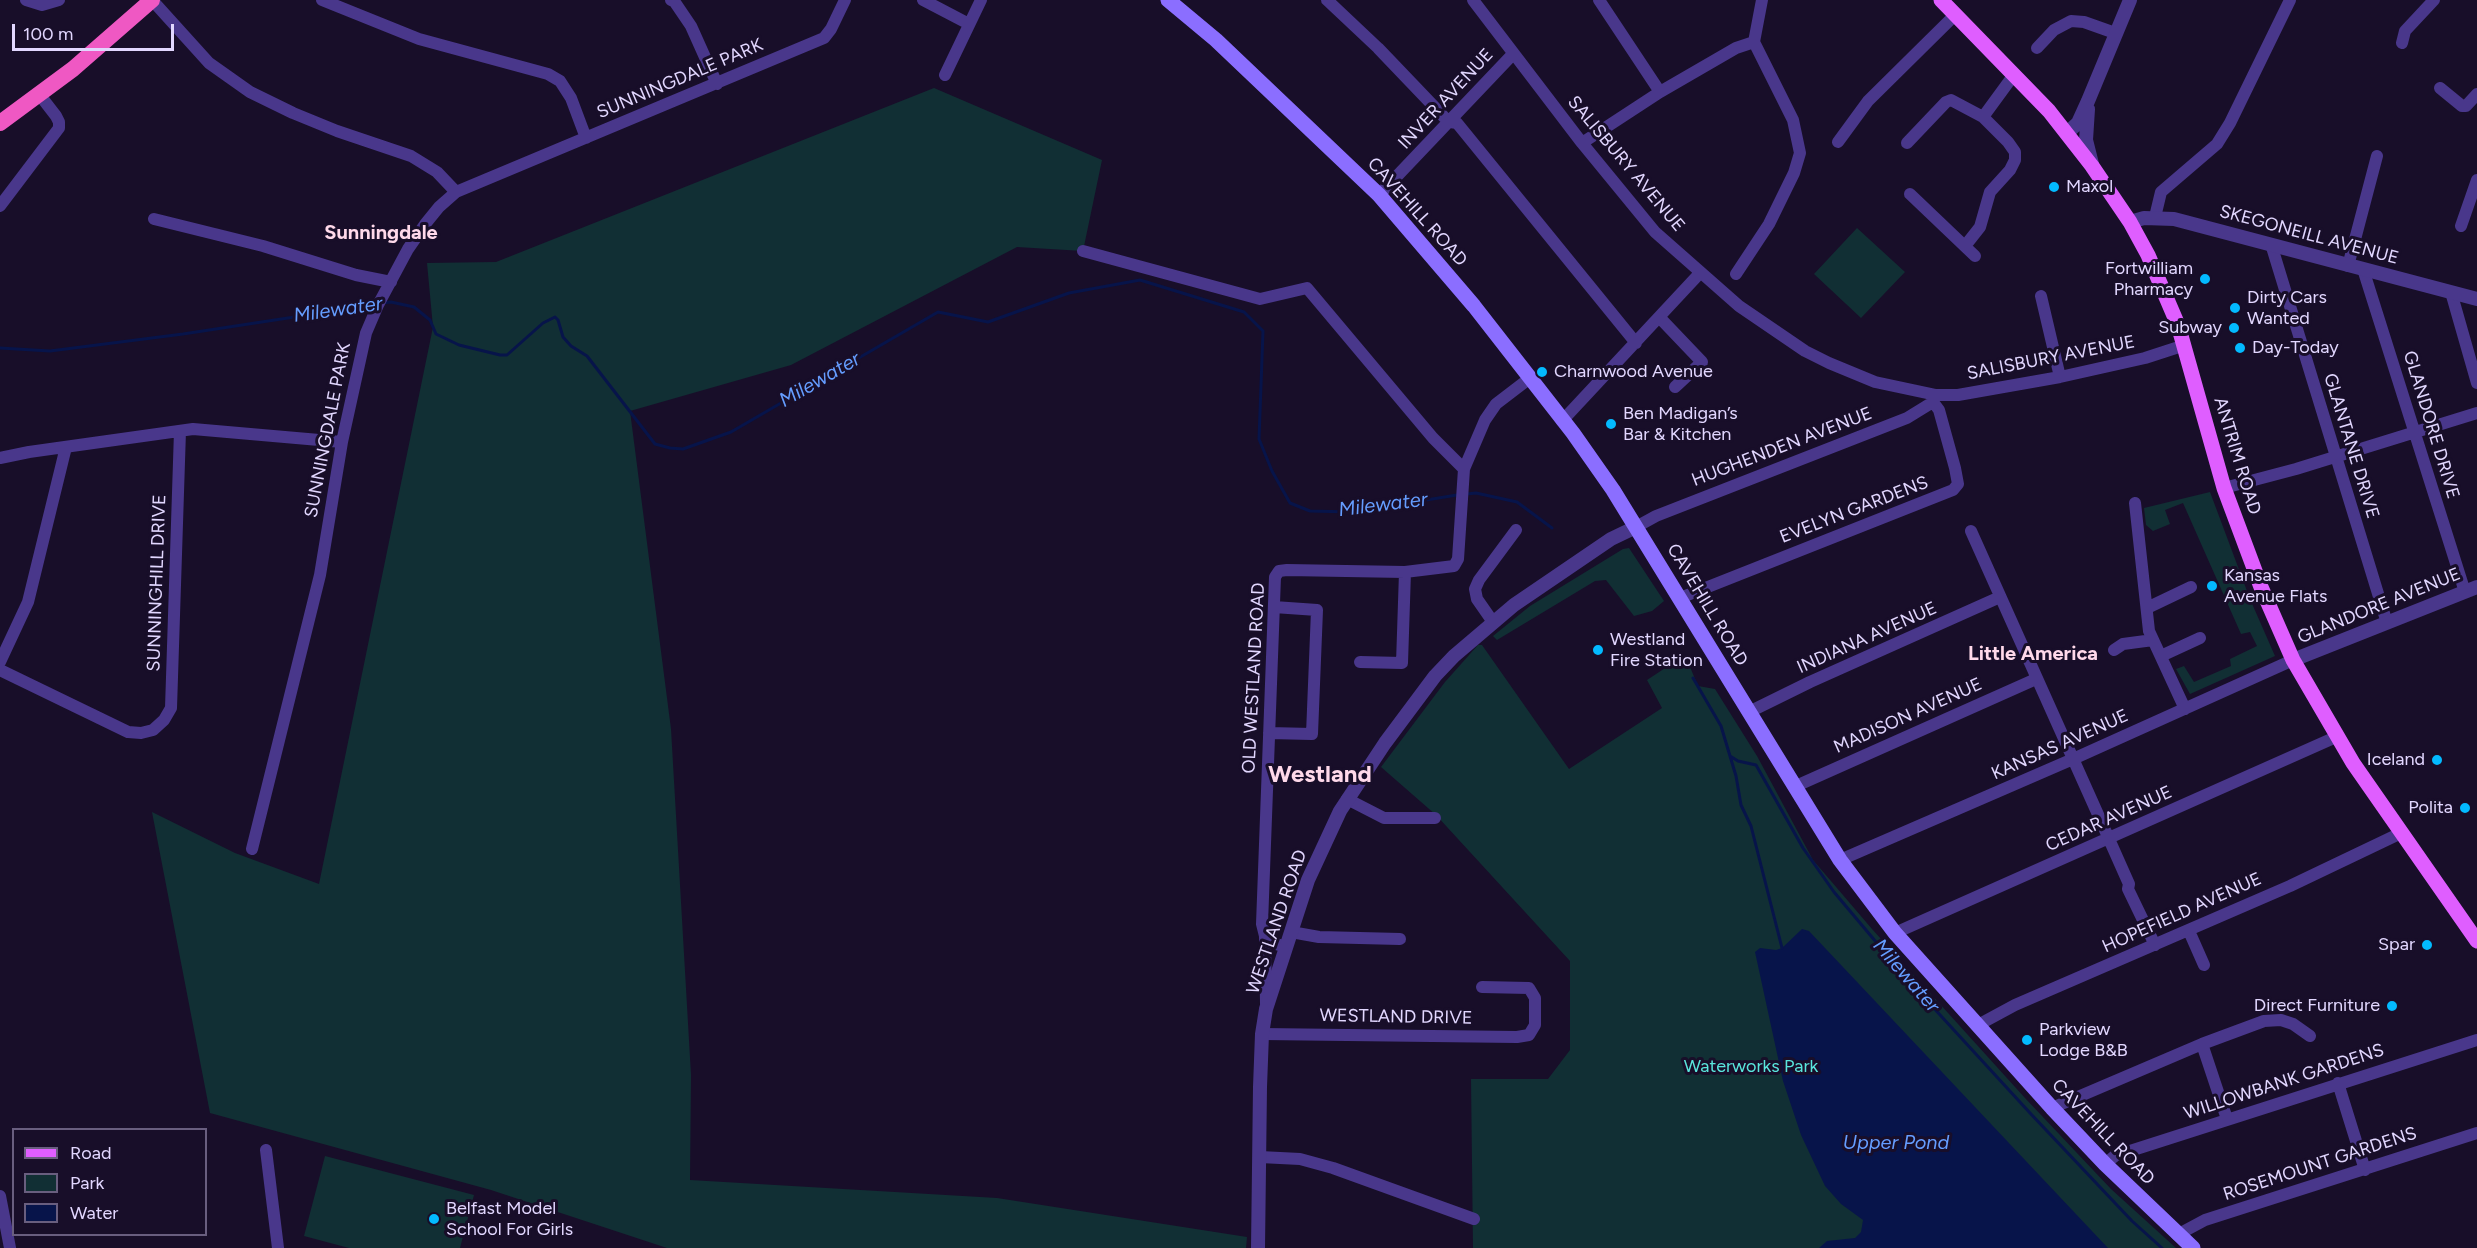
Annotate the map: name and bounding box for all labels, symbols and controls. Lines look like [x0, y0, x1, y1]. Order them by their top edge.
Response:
scale bar [15, 12, 177, 50]
text: 100 m [23, 23, 73, 45]
street label: SUNNINGDALE PARK [594, 34, 766, 124]
street label: INVER AVENUE [1394, 44, 1498, 154]
street label: SALISBURY AVENUE [1563, 92, 1689, 236]
street label: CAVEHILL ROAD [1363, 153, 1471, 271]
place label: Maxol [2066, 176, 2113, 198]
marker: Maxol [2047, 180, 2061, 194]
street label: SKEGONEILL AVENUE [2217, 201, 2401, 269]
district label: Sunningdale [324, 221, 438, 245]
place label: Fortwilliam Pharmacy [2105, 258, 2193, 300]
marker: Fortwilliam Pharmacy [2198, 272, 2212, 286]
place label: Dirty Cars Wanted [2247, 287, 2327, 330]
water label: Milewater [292, 292, 384, 328]
marker: Dirty Cars Wanted [2228, 301, 2242, 315]
place label: Subway [2158, 317, 2222, 339]
marker: Subway [2227, 321, 2241, 335]
street label: SALISBURY AVENUE [1965, 331, 2137, 385]
place label: Day-Today [2252, 337, 2339, 359]
street label: SUNNINGDALE PARK [300, 341, 356, 519]
marker: Day-Today [2233, 341, 2247, 355]
water label: Milewater [775, 347, 865, 413]
street label: GLANDORE DRIVE [2398, 348, 2464, 502]
place label: Charnwood Avenue [1554, 361, 1713, 383]
marker: Charnwood Avenue [1535, 365, 1549, 379]
street label: GLANTANE DRIVE [2319, 371, 2383, 521]
street label: ANTRIM ROAD [2209, 395, 2265, 517]
place label: Ben Madigan’s Bar & Kitchen [1623, 403, 1738, 446]
street label: HUGHENDEN AVENUE [1689, 403, 1875, 491]
marker: Ben Madigan’s Bar & Kitchen [1604, 417, 1618, 431]
street label: EVELYN GARDENS [1777, 472, 1931, 548]
water label: Milewater [1337, 488, 1429, 522]
street label: SUNNINGHILL DRIVE [143, 494, 171, 672]
street label: CAVEHILL ROAD [1662, 540, 1752, 670]
street label: GLANDORE AVENUE [2294, 563, 2464, 649]
place label: Kansas Avenue Flats [2224, 565, 2327, 608]
marker: Kansas Avenue Flats [2205, 579, 2219, 593]
street label: OLD WESTLAND ROAD [1238, 582, 1270, 774]
street label: INDIANA AVENUE [1794, 597, 1940, 679]
place label: Westland Fire Station [1610, 629, 1703, 672]
district label: Little America [1968, 642, 2098, 666]
marker: Westland Fire Station [1591, 643, 1605, 657]
street label: MADISON AVENUE [1831, 674, 1985, 758]
street label: KANSAS AVENUE [1988, 705, 2132, 785]
place label: Iceland [2367, 749, 2425, 771]
marker: Iceland [2430, 753, 2444, 767]
district label: Westland [1268, 761, 1372, 789]
street label: CEDAR AVENUE [2043, 782, 2175, 856]
place label: Polita [2408, 797, 2453, 819]
marker: Polita [2458, 801, 2472, 815]
street label: WESTLAND ROAD [1242, 847, 1312, 997]
street label: HOPEFIELD AVENUE [2099, 868, 2265, 958]
water label: Milewater [1868, 934, 1944, 1018]
place label: Spar [2378, 934, 2415, 956]
marker: Spar [2420, 938, 2434, 952]
place label: Direct Furniture [2254, 995, 2380, 1017]
marker: Direct Furniture [2385, 999, 2399, 1013]
street label: WESTLAND DRIVE [1319, 1005, 1473, 1029]
place label: Parkview Lodge B&B [2039, 1019, 2128, 1062]
marker: Parkview Lodge B&B [2020, 1033, 2034, 1047]
street label: WILLOWBANK GARDENS [2181, 1039, 2387, 1125]
park label: Waterworks Park [1684, 1056, 1818, 1078]
street label: CAVEHILL ROAD [2047, 1075, 2159, 1189]
street label: ROSEMOUNT GARDENS [2221, 1122, 2419, 1206]
legend [12, 1128, 207, 1236]
water label: Upper Pond [1843, 1131, 1949, 1155]
text: Road [70, 1142, 111, 1164]
text: Park [70, 1172, 104, 1194]
place label: Belfast Model School For Girls [446, 1198, 573, 1240]
text: Water [70, 1202, 118, 1224]
marker: Belfast Model School For Girls [427, 1212, 441, 1226]

